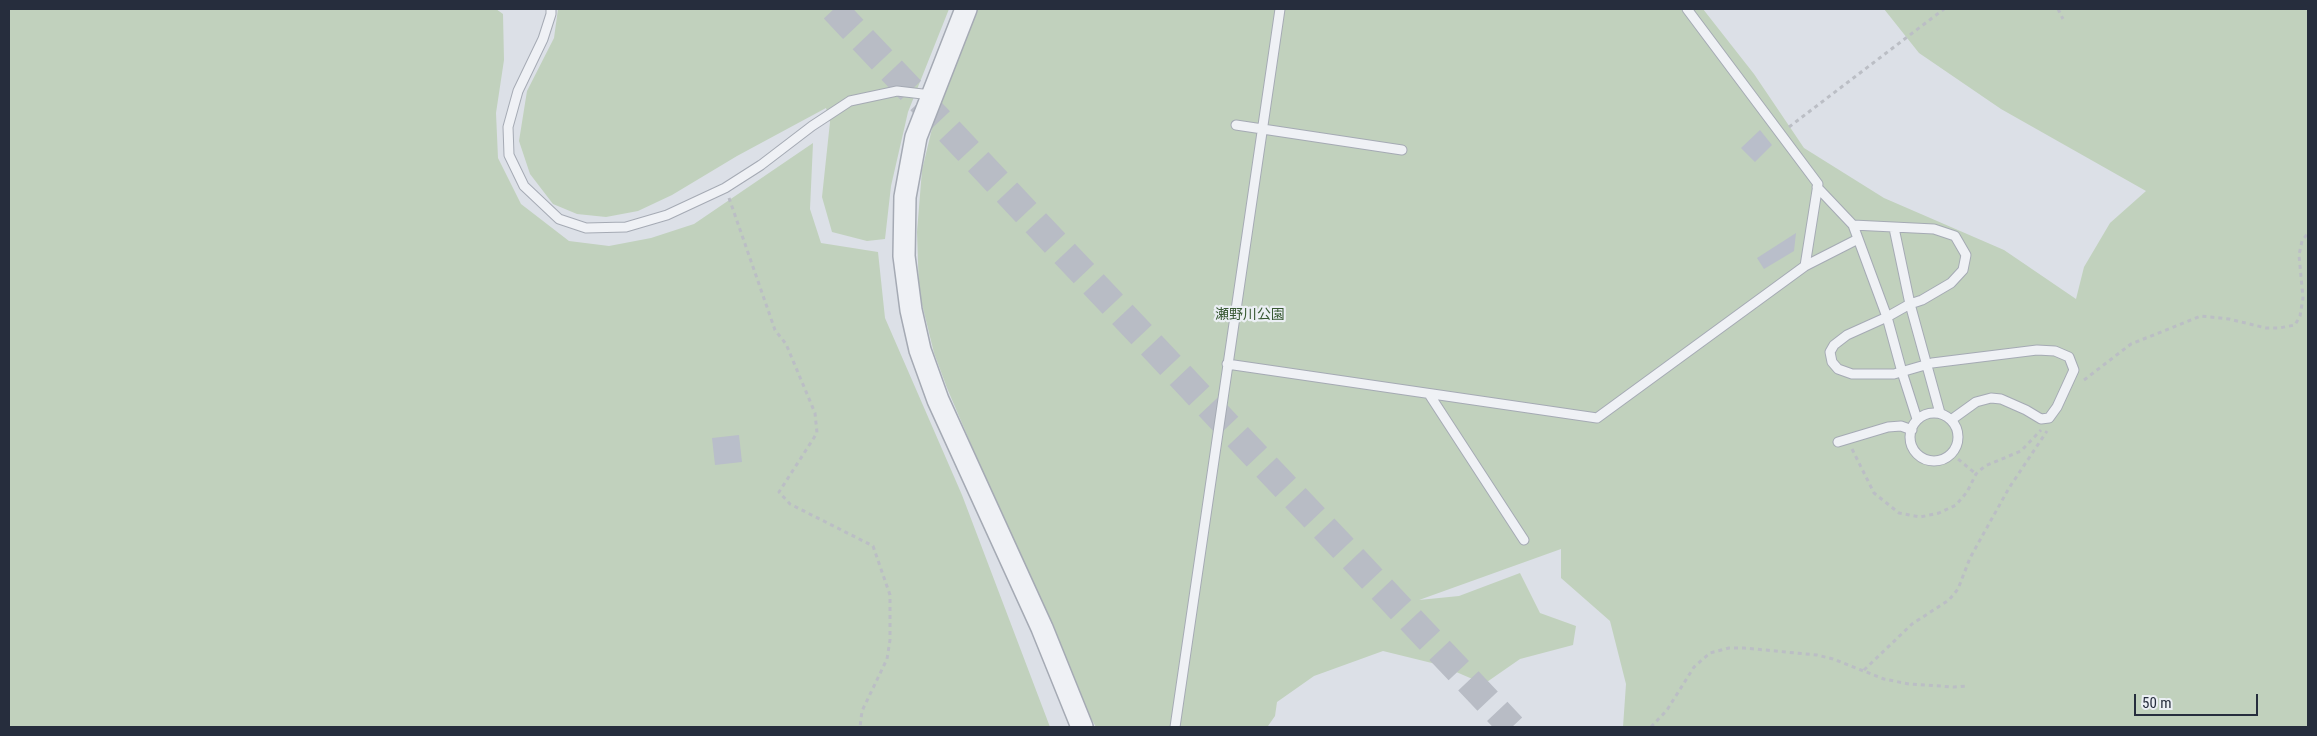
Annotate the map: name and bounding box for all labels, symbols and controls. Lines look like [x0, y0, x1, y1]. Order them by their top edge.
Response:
park label: 瀬野川公園 [1215, 307, 1285, 323]
scale bar [2137, 684, 2261, 716]
text: 50 m [2142, 694, 2172, 712]

